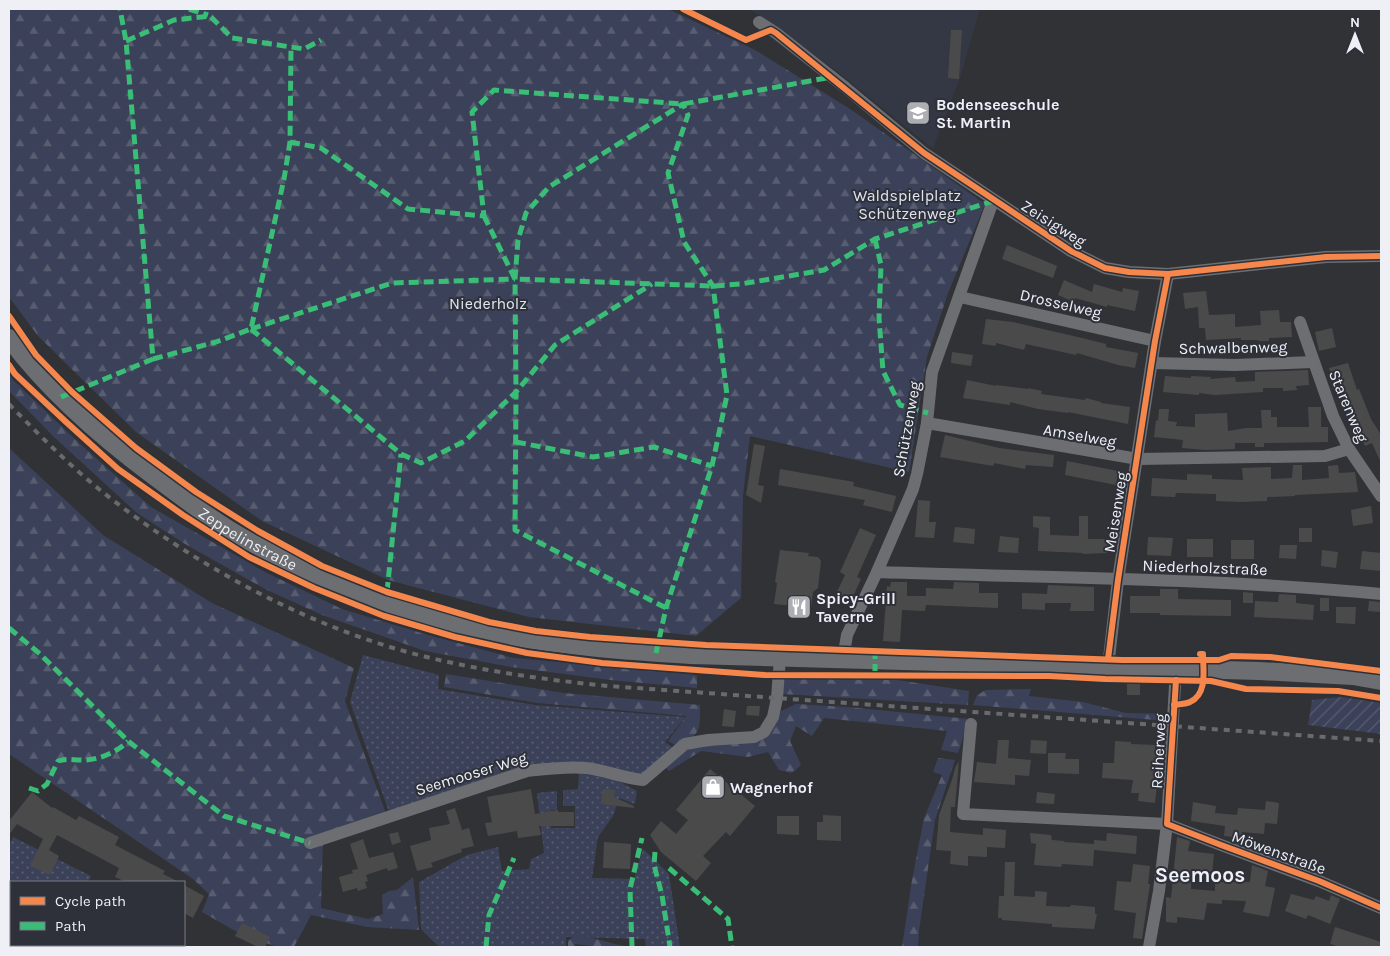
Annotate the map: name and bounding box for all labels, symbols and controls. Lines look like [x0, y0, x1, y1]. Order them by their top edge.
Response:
north arrow [1330, 10, 1380, 60]
text: N [1350, 14, 1360, 31]
place label: Bodenseeschule St. Martin [936, 95, 1059, 132]
school or university icon: Bodenseeschule St. Martin [905, 100, 931, 126]
park label: Waldspielplatz Schützenweg [853, 186, 961, 223]
street label: Zeisigweg [1018, 196, 1090, 251]
street label: Drosselweg [1018, 285, 1104, 322]
park label: Niederholz [449, 294, 527, 313]
street label: Schwalbenweg [1179, 337, 1287, 358]
street label: Starenweg [1325, 367, 1372, 445]
street label: Schützenweg [889, 379, 924, 479]
street label: Amselweg [1042, 420, 1118, 451]
street label: Meisenweg [1100, 470, 1131, 554]
street label: Zeppelinstraße [195, 503, 300, 574]
street label: Niederholzstraße [1142, 556, 1268, 579]
place label: Spicy-Grill Taverne [816, 589, 896, 626]
restaurant icon: Spicy-Grill Taverne [786, 594, 812, 620]
street label: Reiherweg [1147, 713, 1170, 789]
street label: Seemooser Weg [413, 747, 529, 799]
shop icon: Wagnerhof [700, 774, 726, 800]
place label: Wagnerhof [730, 778, 813, 797]
street label: Möwenstraße [1229, 827, 1329, 878]
district label: Seemoos [1155, 863, 1245, 887]
legend [10, 881, 185, 946]
text: Cycle path [55, 892, 126, 910]
text: Path [55, 917, 86, 935]

